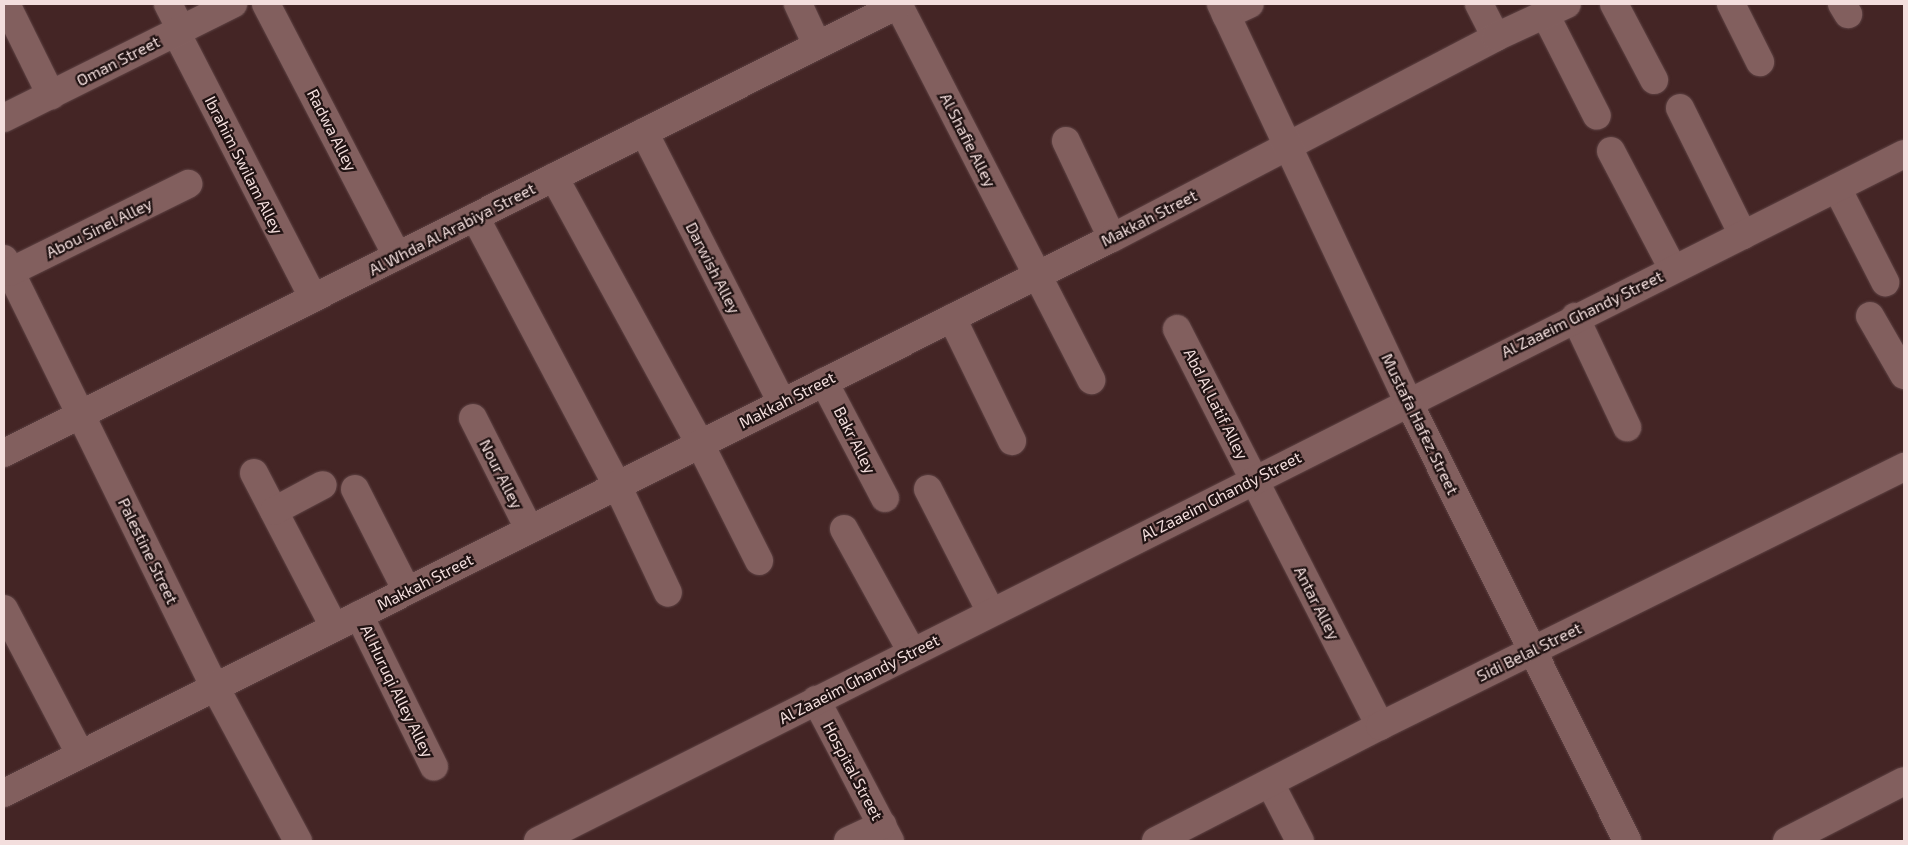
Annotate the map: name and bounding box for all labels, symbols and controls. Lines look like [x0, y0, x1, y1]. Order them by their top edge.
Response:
street label: Oman Street [73, 32, 163, 90]
street label: Radwa Alley [303, 86, 361, 174]
street label: Al Shafie Alley [936, 89, 1000, 191]
street label: Ibrahim Swilam Alley [201, 92, 287, 238]
street label: Al Whda Al Arabiya Street [365, 178, 539, 280]
street label: Makkah Street [1098, 186, 1200, 250]
street label: Abou Sinel Alley [42, 194, 156, 262]
street label: Darwish Alley [682, 219, 744, 317]
street label: Al Zaaeim Ghandy Street [1498, 266, 1666, 362]
street label: Abd Al Latif Alley [1179, 345, 1253, 463]
street label: Mustafa Hafez Street [1377, 350, 1463, 498]
street label: Makkah Street [736, 368, 838, 432]
street label: Bakr Alley [830, 403, 880, 477]
street label: Nour Alley [475, 436, 527, 512]
street label: Al Zaaeim Ghandy Street [1137, 447, 1305, 545]
street label: Palestine Street [114, 495, 182, 607]
street label: Makkah Street [374, 550, 476, 614]
street label: Antar Alley [1290, 563, 1344, 643]
street label: Sidi Belal Street [1473, 618, 1585, 686]
street label: Al Huruqi Alley Alley [356, 621, 438, 761]
street label: Al Zaaeim Ghandy Street [775, 630, 943, 728]
street label: Hospital Street [819, 718, 887, 824]

